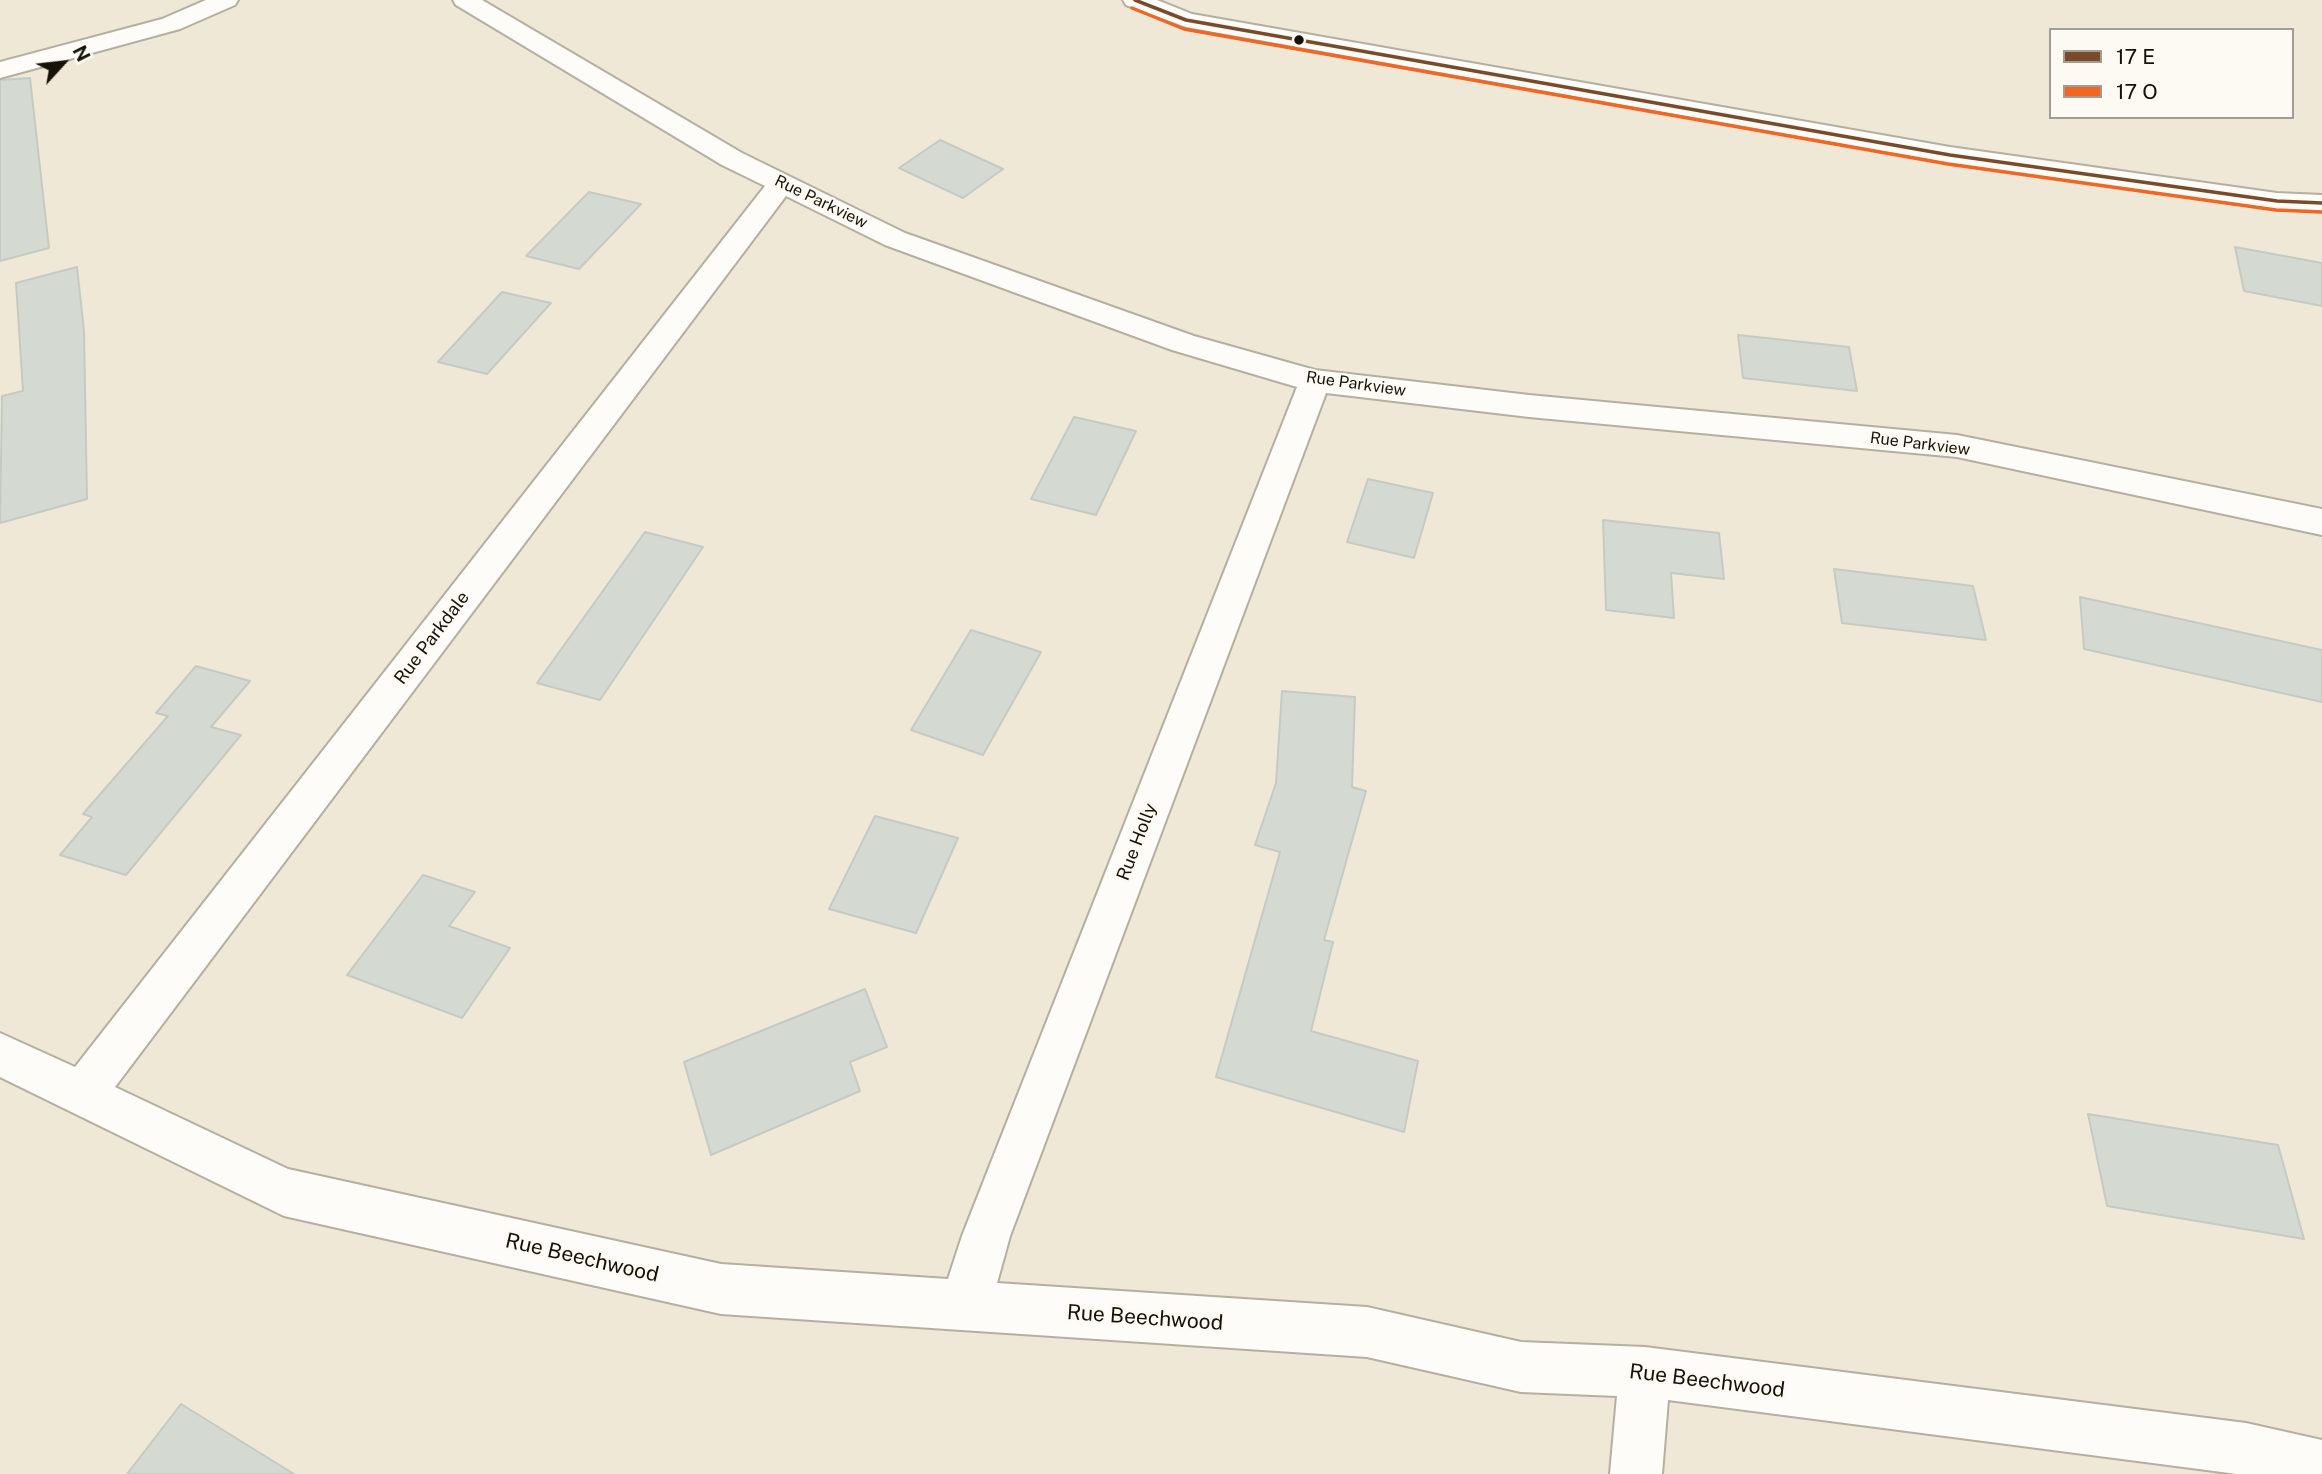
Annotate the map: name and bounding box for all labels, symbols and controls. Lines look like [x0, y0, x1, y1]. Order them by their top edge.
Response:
north arrow [28, 28, 98, 98]
legend [2049, 28, 2294, 119]
unlabelled marker [1292, 33, 1306, 47]
text: N [69, 42, 95, 65]
text: 17 E [2116, 44, 2155, 69]
text: 17 O [2116, 79, 2158, 104]
street label: Rue Parkview [772, 171, 870, 233]
street label: Rue Parkview [1305, 367, 1407, 401]
street label: Rue Parkview [1869, 428, 1971, 460]
street label: Rue Parkdale [390, 587, 474, 689]
street label: Rue Holly [1112, 800, 1162, 884]
street label: Rue Beechwood [503, 1228, 661, 1288]
street label: Rue Beechwood [1066, 1300, 1224, 1336]
street label: Rue Beechwood [1628, 1359, 1786, 1403]

